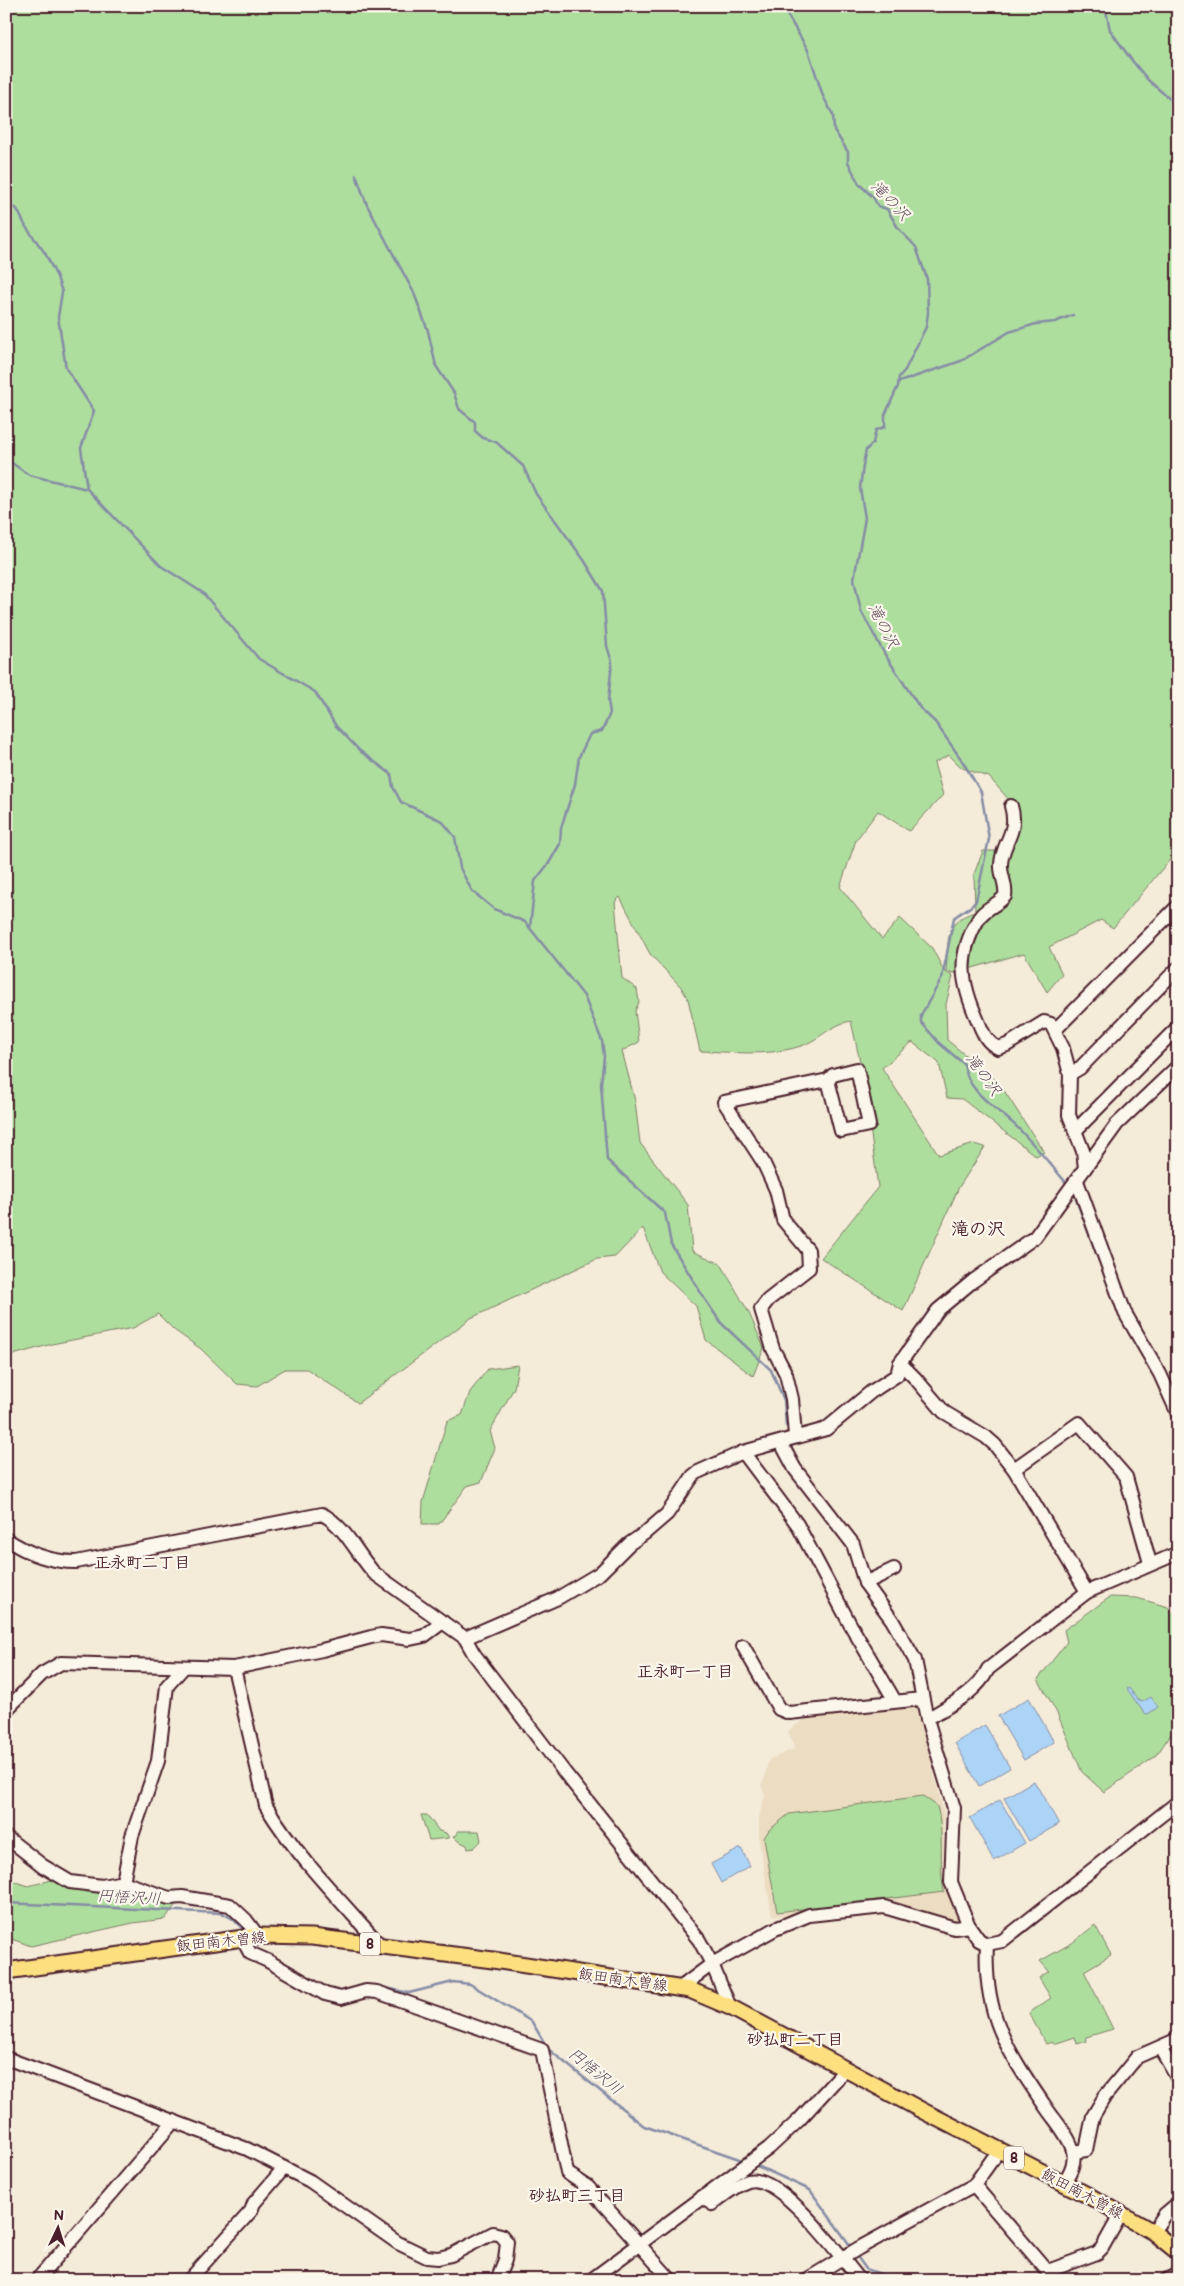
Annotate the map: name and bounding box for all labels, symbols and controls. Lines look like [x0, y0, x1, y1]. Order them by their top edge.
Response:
water label: 滝の沢 [866, 177, 914, 226]
water label: 滝の沢 [864, 600, 903, 653]
water label: 滝の沢 [961, 1050, 1005, 1101]
district label: 滝の沢 [951, 1219, 1005, 1240]
district label: 正永町二丁目 [94, 1554, 190, 1573]
district label: 正永町一丁目 [637, 1663, 733, 1682]
water label: 円悟沢川 [97, 1887, 161, 1909]
street label: 飯田南木曽線 [175, 1928, 267, 1956]
road number: 8 [360, 1932, 380, 1956]
street label: 飯田南木曽線 [577, 1964, 669, 1996]
district label: 砂払町二丁目 [747, 2031, 843, 2050]
water label: 円悟沢川 [564, 2044, 626, 2100]
road number: 8 [1004, 2146, 1024, 2170]
street label: 飯田南木曽線 [1038, 2164, 1126, 2224]
district label: 砂払町三丁目 [529, 2187, 625, 2206]
north arrow [32, 2204, 82, 2254]
text: N [53, 2207, 65, 2224]

